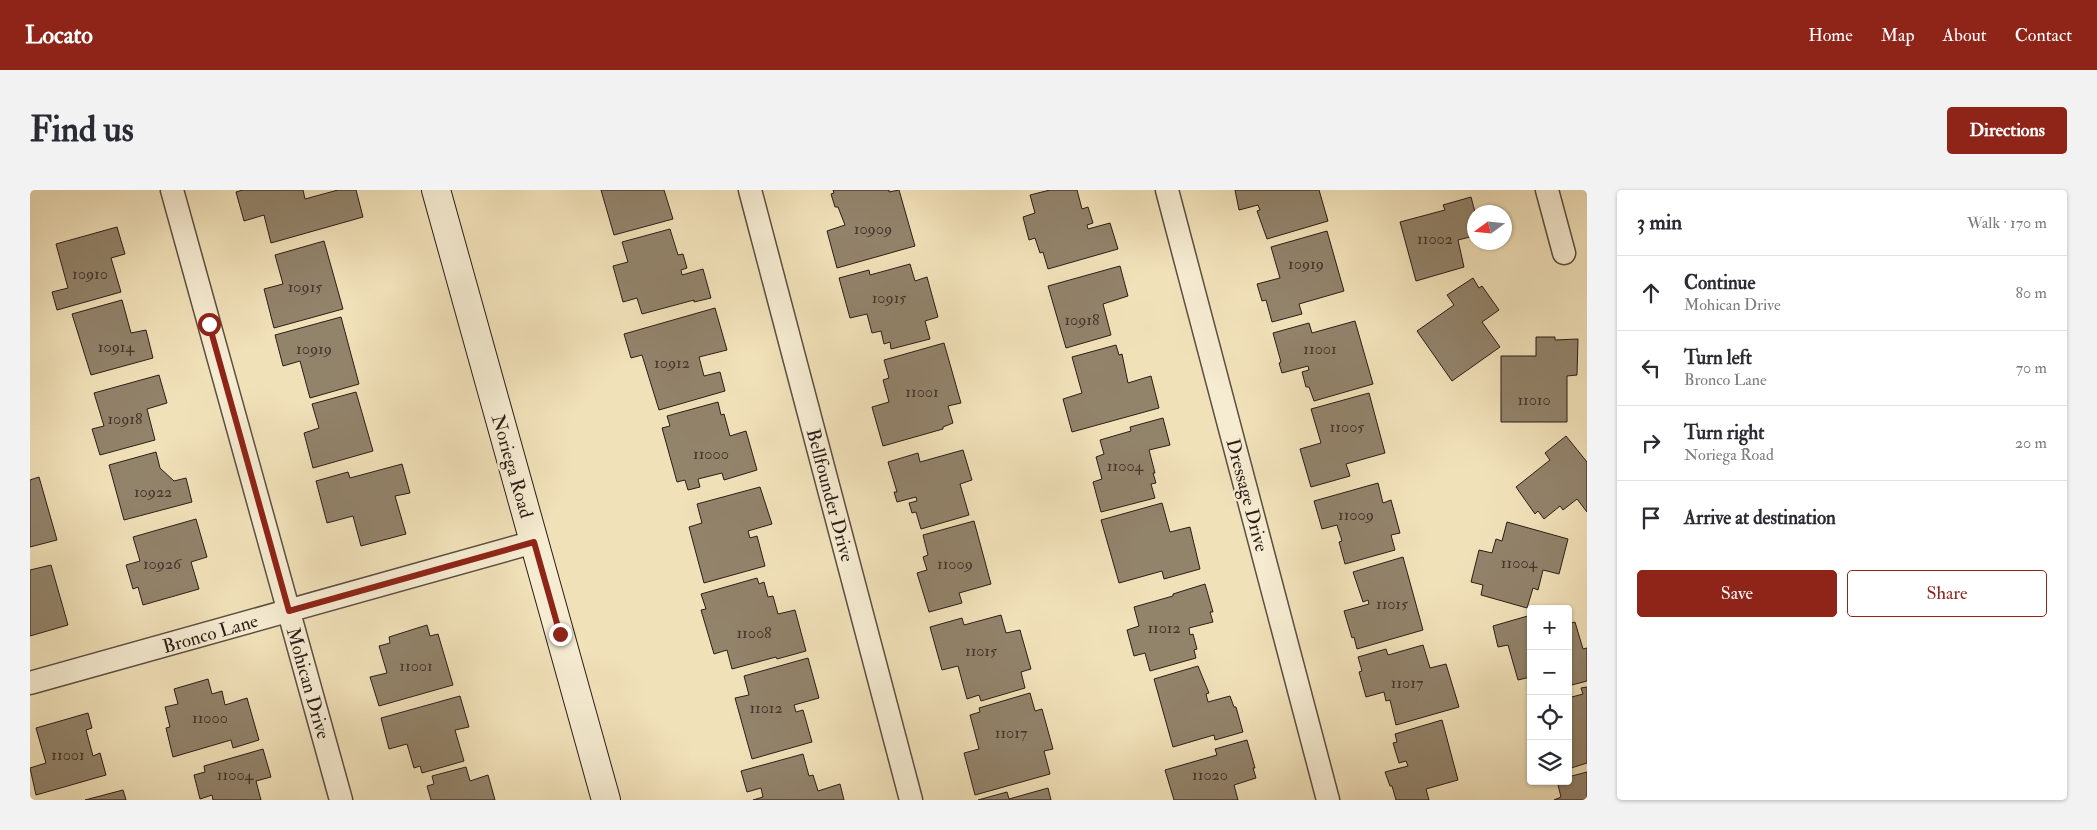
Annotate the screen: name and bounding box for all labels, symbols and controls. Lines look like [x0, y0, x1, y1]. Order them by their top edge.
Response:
text: Locato [25, 20, 93, 51]
text: Home [1808, 24, 1853, 47]
text: Map [1881, 24, 1915, 47]
text: About [1943, 24, 1987, 47]
text: Contact [2015, 24, 2072, 47]
button: Directions [1947, 107, 2067, 154]
text: Find us [30, 108, 134, 152]
north arrow [1467, 205, 1512, 250]
text: 3 min [1637, 209, 1682, 236]
text: Walk · 170 m [1967, 213, 2047, 233]
house number: 10909 [854, 219, 892, 239]
house number: 11002 [1417, 229, 1453, 249]
house number: 10919 [1288, 254, 1324, 274]
house number: 10910 [72, 264, 108, 284]
text: Continue [1684, 271, 1755, 295]
house number: 10915 [288, 277, 322, 297]
icon: ahead [1637, 279, 1665, 307]
text: 80 m [2016, 283, 2047, 303]
house number: 10915 [872, 288, 906, 308]
text: Mohican Drive [1684, 295, 1781, 315]
house number: 10918 [1064, 310, 1100, 330]
route start [198, 313, 221, 336]
house number: 10914 [98, 337, 136, 357]
house number: 10919 [296, 339, 332, 359]
house number: 11001 [1303, 339, 1337, 359]
text: Turn left [1684, 346, 1752, 370]
house number: 10912 [654, 353, 690, 373]
icon: left [1637, 354, 1665, 382]
text: 70 m [2016, 358, 2047, 378]
text: Bronco Lane [1684, 370, 1767, 390]
house number: 11001 [905, 382, 939, 402]
house number: 11010 [1517, 390, 1551, 410]
house number: 10918 [107, 409, 143, 429]
street label: Noriega Road [486, 412, 538, 521]
house number: 11005 [1330, 417, 1364, 437]
text: Turn right [1684, 421, 1764, 445]
street label: Bellfounder Drive [801, 426, 859, 564]
icon: right [1637, 429, 1665, 457]
text: 20 m [2015, 433, 2047, 453]
street label: Dressage Drive [1220, 436, 1274, 554]
house number: 11000 [693, 444, 729, 464]
text: Noriega Road [1684, 445, 1774, 465]
house number: 11004 [1107, 456, 1145, 476]
house number: 10922 [134, 482, 172, 502]
icon: arrive [1637, 504, 1665, 532]
house number: 11009 [1338, 505, 1374, 525]
text: Arrive at destination [1684, 506, 1836, 530]
house number: 11004 [1501, 553, 1539, 573]
house number: 10926 [143, 554, 182, 574]
house number: 11009 [937, 554, 973, 574]
button: Save [1637, 570, 1837, 617]
button: Share [1847, 570, 2047, 617]
house number: 11015 [1376, 594, 1408, 614]
map controls [1527, 605, 1572, 785]
button: + [1527, 605, 1572, 650]
street label: Bronco Lane [160, 609, 261, 659]
house number: 11012 [1147, 618, 1181, 638]
route end [549, 623, 572, 646]
house number: 11008 [736, 623, 772, 643]
street label: Mohican Drive [281, 625, 335, 742]
house number: 11015 [965, 641, 997, 661]
button: − [1527, 650, 1572, 695]
house number: 11001 [399, 656, 433, 676]
house number: 11017 [1391, 673, 1424, 693]
button: locate [1527, 695, 1572, 740]
house number: 11012 [749, 698, 783, 718]
house number: 11000 [192, 708, 228, 728]
house number: 11017 [995, 723, 1028, 743]
button: layers [1527, 740, 1572, 785]
house number: 11001 [51, 745, 85, 765]
house number: 11004 [217, 765, 255, 785]
house number: 11020 [1192, 765, 1228, 785]

